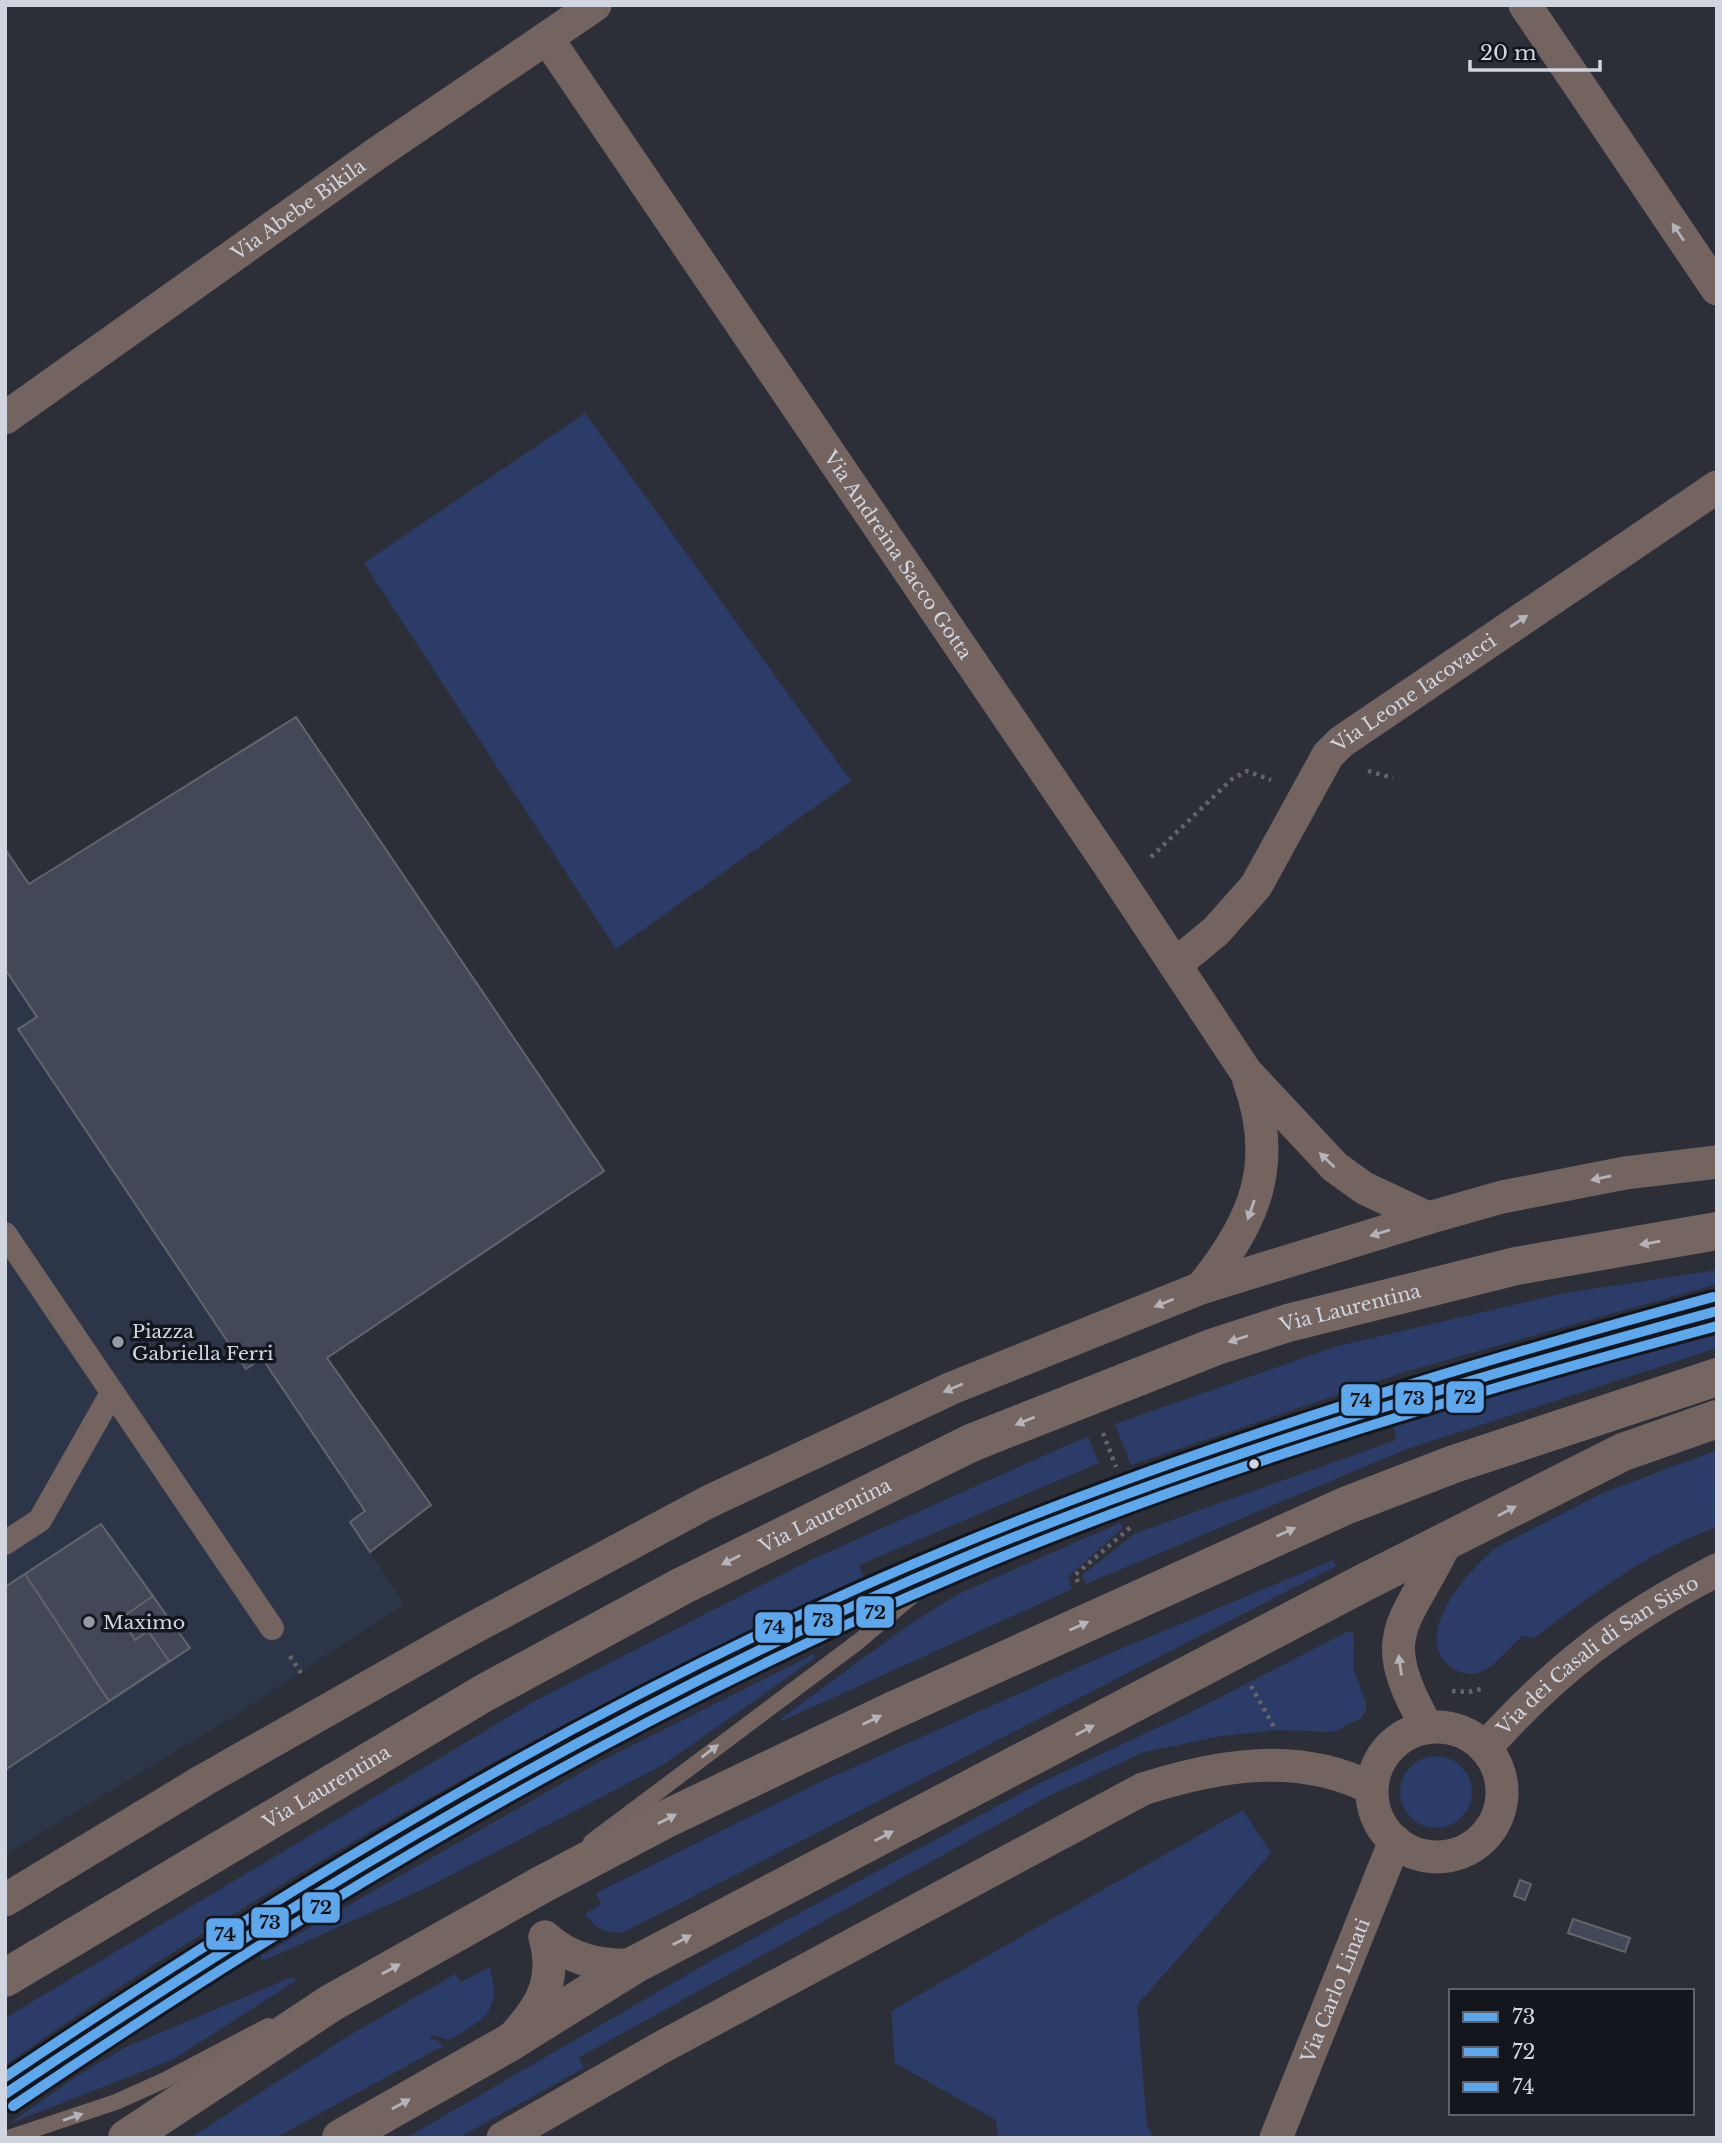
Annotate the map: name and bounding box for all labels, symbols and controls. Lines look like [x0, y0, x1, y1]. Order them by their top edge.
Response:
scale bar [1470, 28, 1600, 72]
text: 20 m [1480, 40, 1537, 66]
street label: Via Abebe Bikila [226, 154, 370, 266]
one-way arrow [1672, 223, 1685, 242]
street label: Via Andreina Sacco Gotta [818, 446, 977, 664]
one-way arrow [1510, 614, 1528, 628]
street label: Via Leone Iacovacci [1327, 629, 1501, 757]
one-way arrow [1319, 1152, 1336, 1168]
one-way arrow [1590, 1172, 1612, 1183]
one-way arrow [1245, 1199, 1256, 1220]
one-way arrow [1369, 1228, 1390, 1238]
one-way arrow [1638, 1238, 1660, 1249]
street label: Via Laurentina [1276, 1279, 1423, 1337]
one-way arrow [1153, 1297, 1174, 1308]
place label: Piazza Gabriella Ferri [132, 1320, 274, 1365]
marker: Piazza Gabriella Ferri [110, 1334, 126, 1350]
one-way arrow [1227, 1335, 1248, 1345]
line badge: 72 [1445, 1380, 1485, 1414]
line badge: 73 [1394, 1381, 1434, 1415]
one-way arrow [942, 1382, 963, 1393]
line badge: 74 [1340, 1383, 1381, 1417]
text: 72 [1454, 1386, 1476, 1409]
text: 73 [1403, 1387, 1425, 1410]
text: 74 [1350, 1389, 1372, 1412]
one-way arrow [1015, 1415, 1036, 1426]
unlabelled marker [1247, 1457, 1261, 1471]
street label: Via Laurentina [755, 1473, 895, 1558]
one-way arrow [1497, 1505, 1517, 1517]
one-way arrow [1276, 1526, 1296, 1538]
one-way arrow [721, 1554, 741, 1566]
street label: Via dei Casali di San Sisto [1492, 1571, 1703, 1740]
line badge: 72 [855, 1595, 895, 1629]
text: 72 [864, 1601, 886, 1624]
line badge: 73 [803, 1603, 843, 1637]
text: 73 [812, 1609, 834, 1632]
place label: Maximo [103, 1611, 185, 1634]
line badge: 74 [754, 1611, 794, 1644]
marker: Maximo [81, 1614, 97, 1630]
text: 74 [763, 1616, 785, 1639]
one-way arrow [1069, 1620, 1089, 1632]
one-way arrow [1394, 1654, 1405, 1676]
one-way arrow [862, 1715, 882, 1726]
one-way arrow [1075, 1724, 1095, 1736]
street label: Via Laurentina [258, 1740, 395, 1834]
one-way arrow [701, 1744, 719, 1758]
one-way arrow [657, 1813, 677, 1825]
one-way arrow [874, 1830, 894, 1842]
line badge: 72 [301, 1891, 341, 1924]
text: 72 [310, 1896, 332, 1919]
line badge: 73 [250, 1906, 290, 1939]
text: 73 [259, 1911, 281, 1934]
street label: Via Carlo Linati [1296, 1915, 1375, 2067]
line badge: 74 [205, 1917, 245, 1951]
text: 74 [214, 1923, 236, 1946]
one-way arrow [672, 1935, 692, 1946]
one-way arrow [381, 1963, 401, 1975]
legend [1449, 1989, 1694, 2115]
text: 73 [1512, 2004, 1535, 2030]
text: 72 [1512, 2039, 1535, 2065]
text: 74 [1512, 2074, 1534, 2100]
one-way arrow [391, 2098, 410, 2110]
one-way arrow [62, 2111, 83, 2122]

